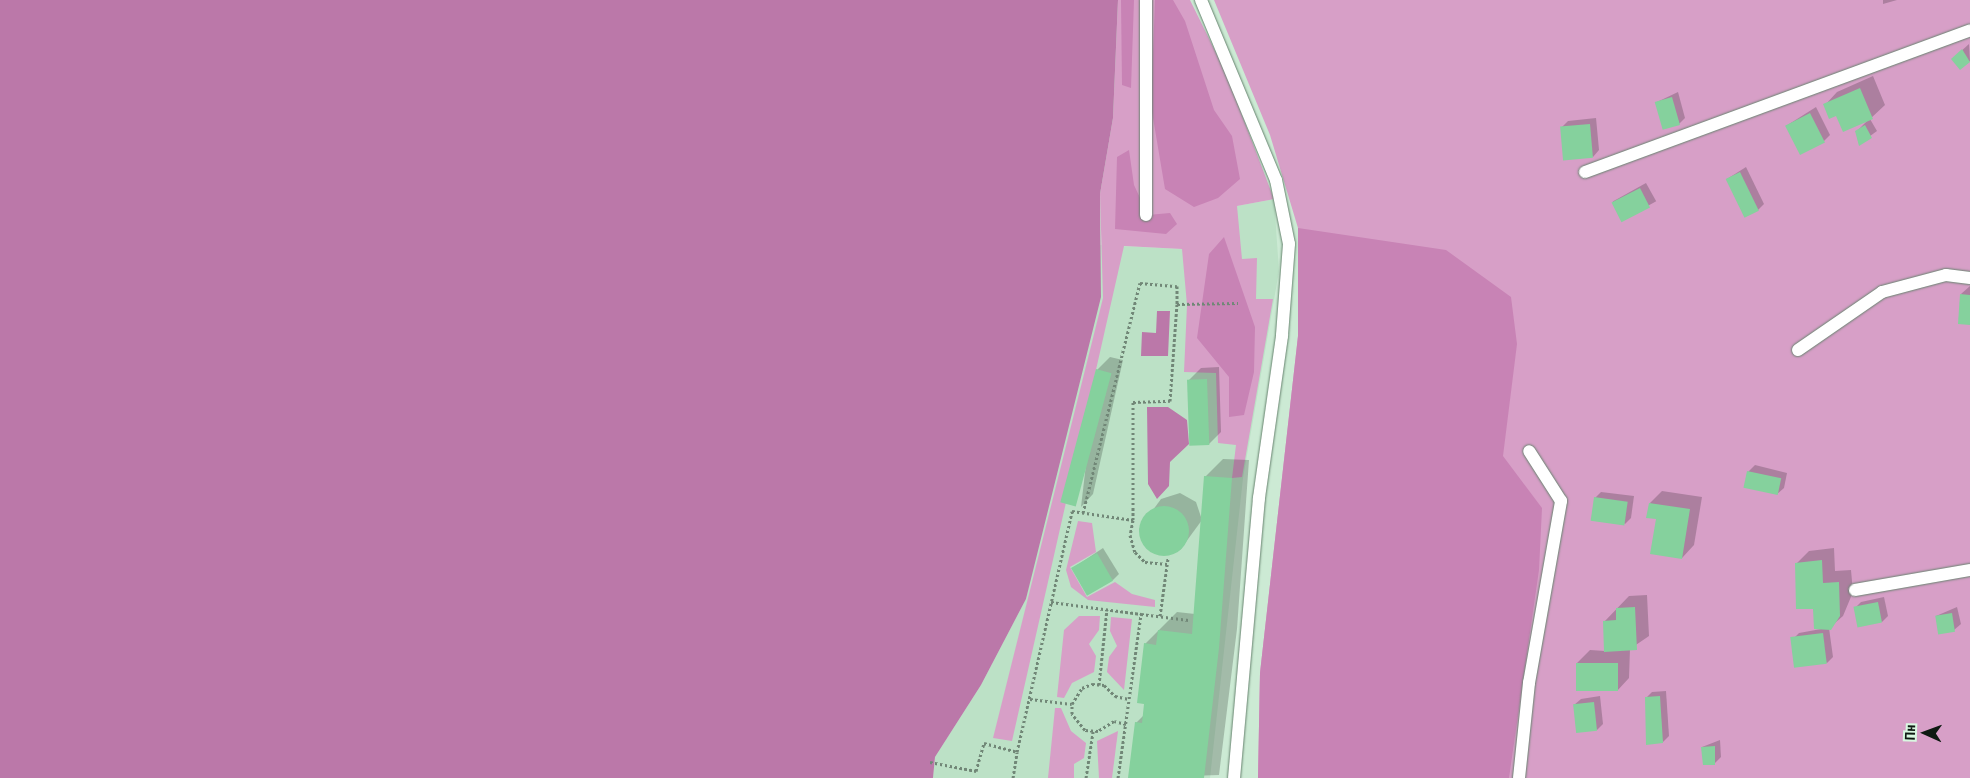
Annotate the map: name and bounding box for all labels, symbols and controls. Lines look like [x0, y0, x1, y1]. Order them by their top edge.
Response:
north arrow [1900, 708, 1950, 758]
text: Пн [1902, 724, 1918, 741]

